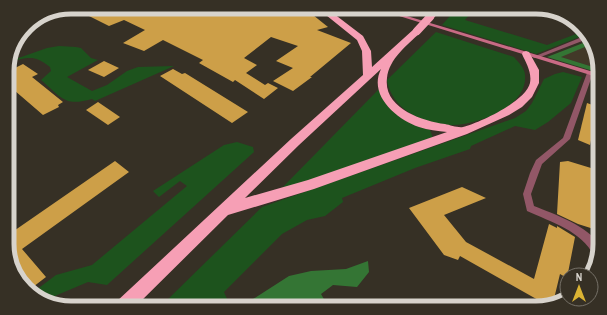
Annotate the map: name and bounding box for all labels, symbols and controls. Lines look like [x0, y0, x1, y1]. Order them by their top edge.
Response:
north arrow [559, 267, 599, 307]
text: N [576, 270, 582, 284]

